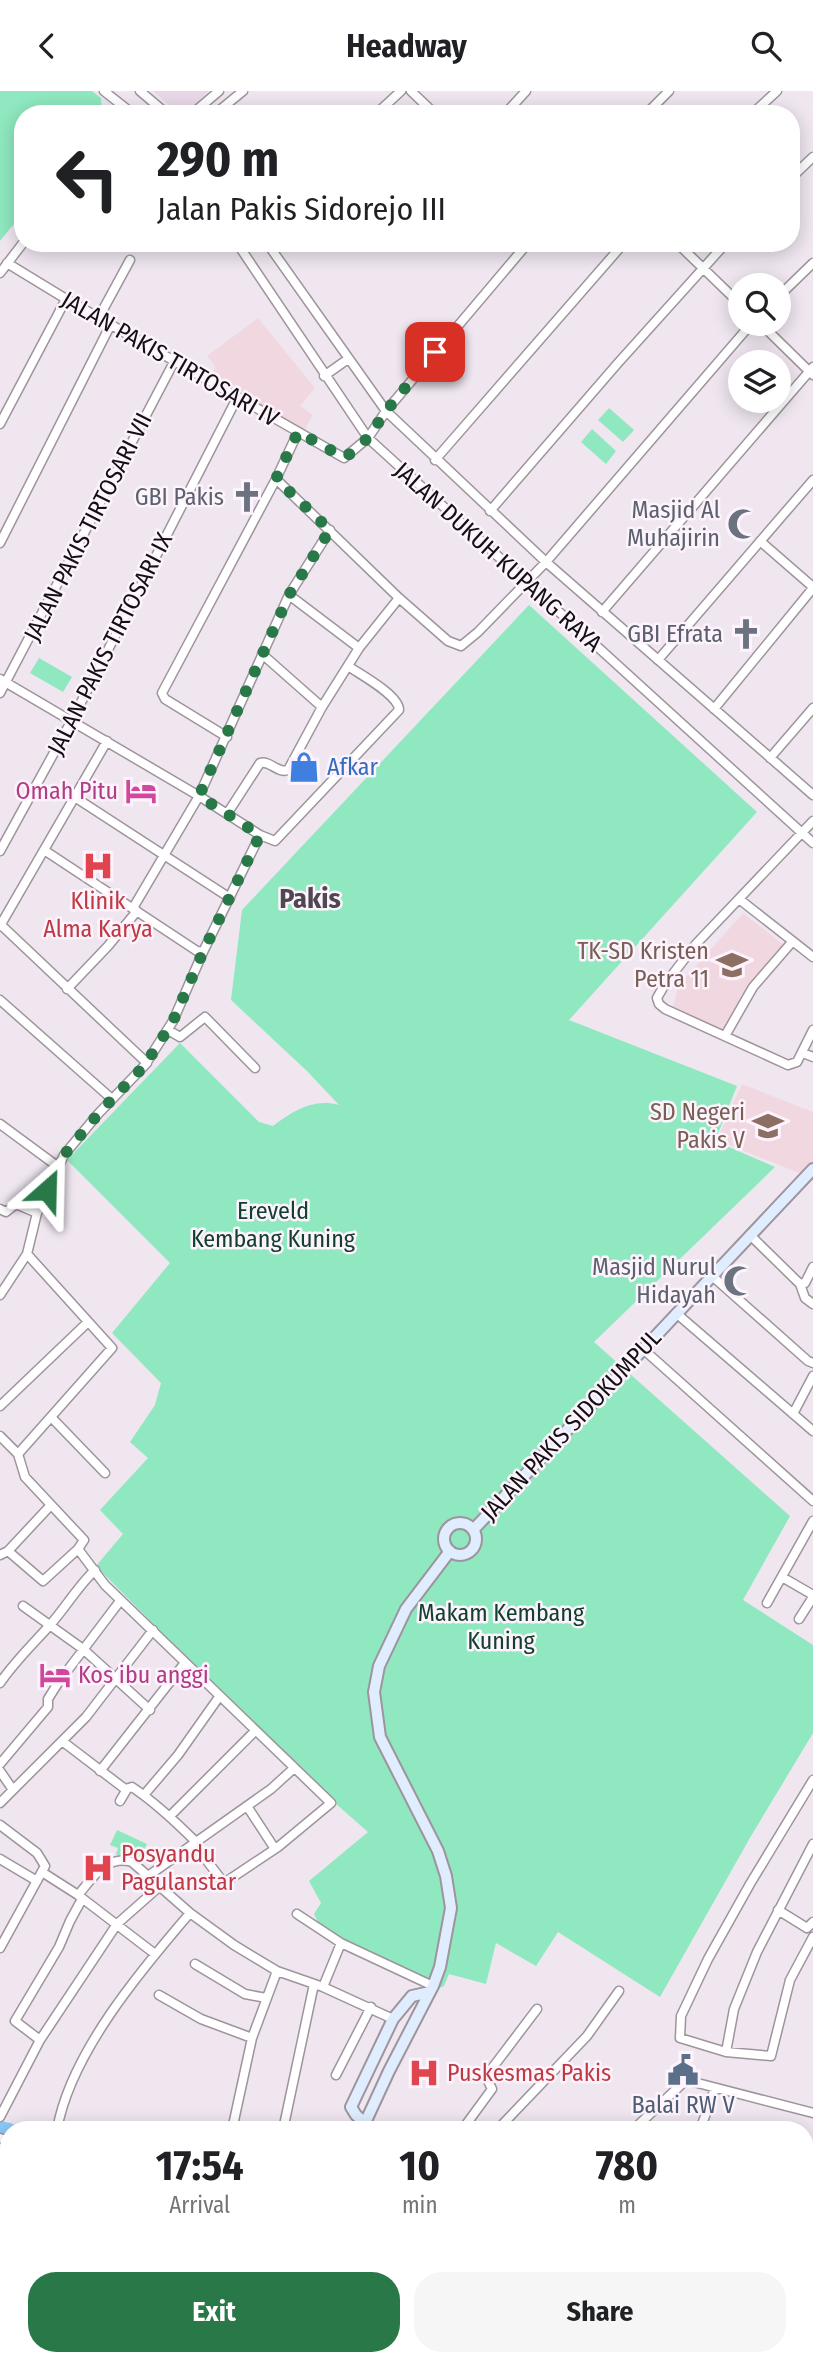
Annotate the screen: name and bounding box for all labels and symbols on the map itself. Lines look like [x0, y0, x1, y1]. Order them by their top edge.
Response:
street label: JALAN PAKIS TIRTOSARI IV [56, 285, 284, 433]
pin [405, 322, 465, 382]
street label: JALAN PAKIS TIRTOSARI VII [18, 408, 158, 646]
street label: JALAN DUKUH KUPANG RAYA [388, 456, 608, 658]
church icon: GBI Pakis [230, 480, 264, 514]
place label: GBI Pakis [135, 483, 224, 511]
place label: Masjid Al Muhajirin [627, 496, 720, 552]
mosque icon: Masjid Al Muhajirin [726, 507, 760, 541]
street label: JALAN PAKIS TIRTOSARI IX [42, 528, 178, 760]
church icon: GBI Efrata [729, 617, 763, 651]
place label: GBI Efrata [627, 620, 723, 648]
shop icon: Afkar [287, 750, 321, 784]
place label: Afkar [327, 753, 379, 781]
hotel icon: Omah Pitu [124, 774, 158, 808]
place label: Omah Pitu [15, 777, 118, 805]
hospital icon: Klinik Alma Karya [81, 849, 115, 883]
district label: Pakis [279, 882, 341, 915]
place label: Klinik Alma Karya [43, 887, 153, 943]
place label: TK-SD Kristen Petra 11 [577, 937, 709, 993]
school or university icon: TK-SD Kristen Petra 11 [715, 948, 749, 982]
place label: SD Negeri Pakis V [650, 1098, 746, 1154]
school or university icon: SD Negeri Pakis V [751, 1109, 785, 1143]
position arrow [10, 1153, 84, 1227]
park label: Ereveld Kembang Kuning [191, 1197, 356, 1253]
place label: Masjid Nurul Hidayah [592, 1253, 716, 1309]
mosque icon: Masjid Nurul Hidayah [722, 1264, 756, 1298]
street label: JALAN PAKIS SIDOKUMPUL [475, 1323, 667, 1526]
park label: Makam Kembang Kuning [418, 1599, 585, 1655]
hotel icon: Kos ibu anggi [38, 1658, 72, 1692]
place label: Kos ibu anggi [78, 1661, 209, 1689]
place label: Posyandu Pagulanstar [121, 1840, 237, 1896]
hospital icon: Posyandu Pagulanstar [81, 1851, 115, 1885]
public building icon: Balai RW V [666, 2053, 700, 2087]
hospital icon: Puskesmas Pakis [407, 2056, 441, 2090]
place label: Puskesmas Pakis [447, 2059, 611, 2087]
place label: Balai RW V [631, 2091, 735, 2119]

